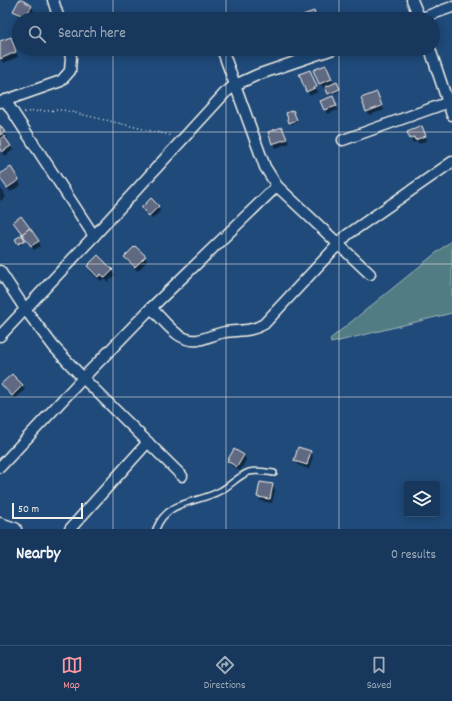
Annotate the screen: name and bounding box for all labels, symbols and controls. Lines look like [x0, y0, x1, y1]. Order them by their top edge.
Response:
search box [12, 12, 440, 56]
icon: search [26, 23, 48, 45]
text: Search here [58, 23, 126, 45]
map controls [404, 481, 440, 517]
button: layers [404, 481, 440, 517]
scale bar [12, 501, 83, 520]
text: 50 m [18, 502, 39, 518]
text: Nearby [16, 543, 60, 567]
text: 0 results [391, 546, 436, 565]
tab: Map [61, 654, 83, 694]
tab: Directions [204, 654, 246, 694]
tab: Saved [367, 654, 391, 694]

